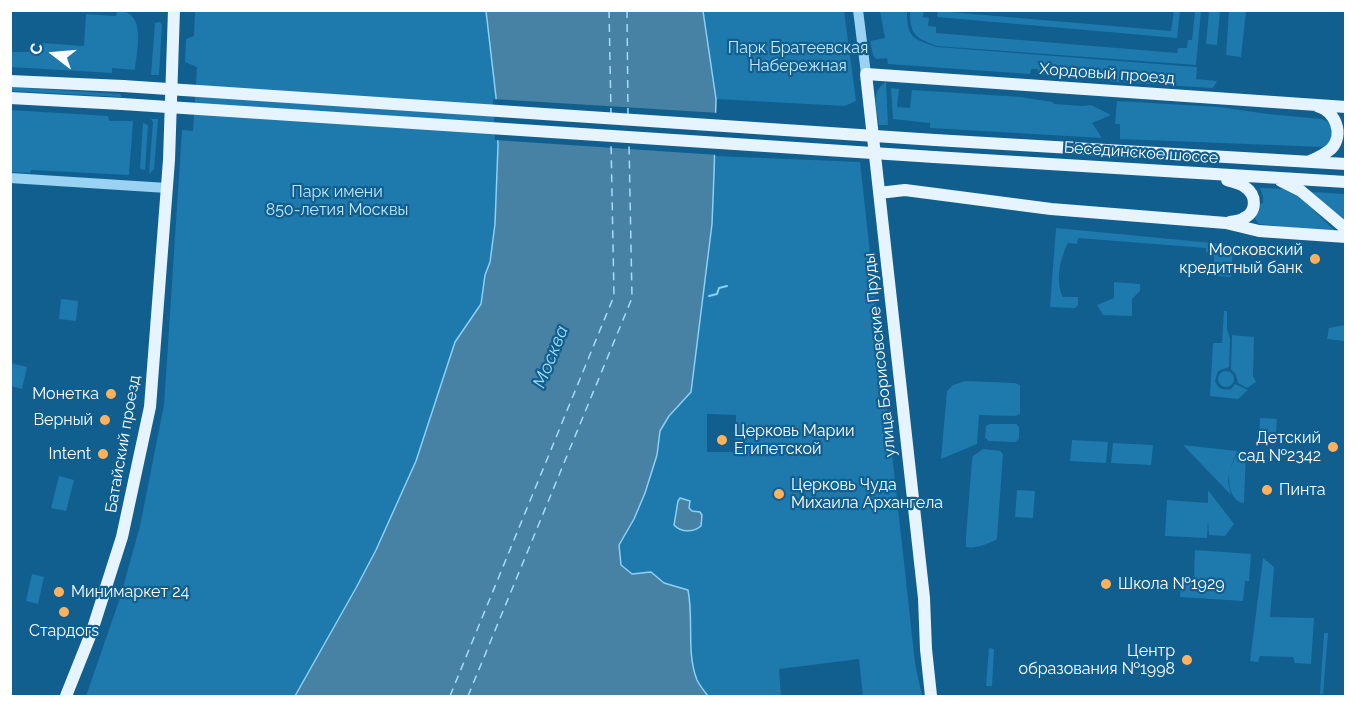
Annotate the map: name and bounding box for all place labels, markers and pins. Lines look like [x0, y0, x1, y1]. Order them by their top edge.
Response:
place label: Московский кредитный банк [1179, 240, 1303, 278]
marker: Московский кредитный банк [1308, 252, 1322, 266]
place label: Монетка [32, 384, 99, 404]
marker: Монетка [104, 387, 118, 401]
place label: Верный [33, 410, 93, 430]
marker: Верный [98, 413, 112, 427]
place label: Церковь Марии Египетской [734, 421, 854, 459]
place label: Детский сад №2342 [1238, 428, 1321, 466]
marker: Церковь Марии Египетской [715, 433, 729, 447]
marker: Детский сад №2342 [1326, 440, 1340, 454]
place label: Intent [49, 444, 91, 464]
marker: Intent [96, 447, 110, 461]
place label: Церковь Чуда Михаила Архангела [791, 475, 943, 513]
place label: Пинта [1279, 480, 1326, 500]
marker: Пинта [1260, 483, 1274, 497]
marker: Церковь Чуда Михаила Архангела [772, 487, 786, 501]
place label: Школа №1929 [1118, 574, 1225, 594]
marker: Школа №1929 [1099, 577, 1113, 591]
place label: Минимаркет 24 [71, 582, 189, 602]
marker: Минимаркет 24 [52, 585, 66, 599]
marker: Стардогs [57, 605, 71, 619]
place label: Стардогs [29, 621, 99, 641]
place label: Центр образования №1998 [1018, 641, 1175, 679]
marker: Центр образования №1998 [1180, 653, 1194, 667]

